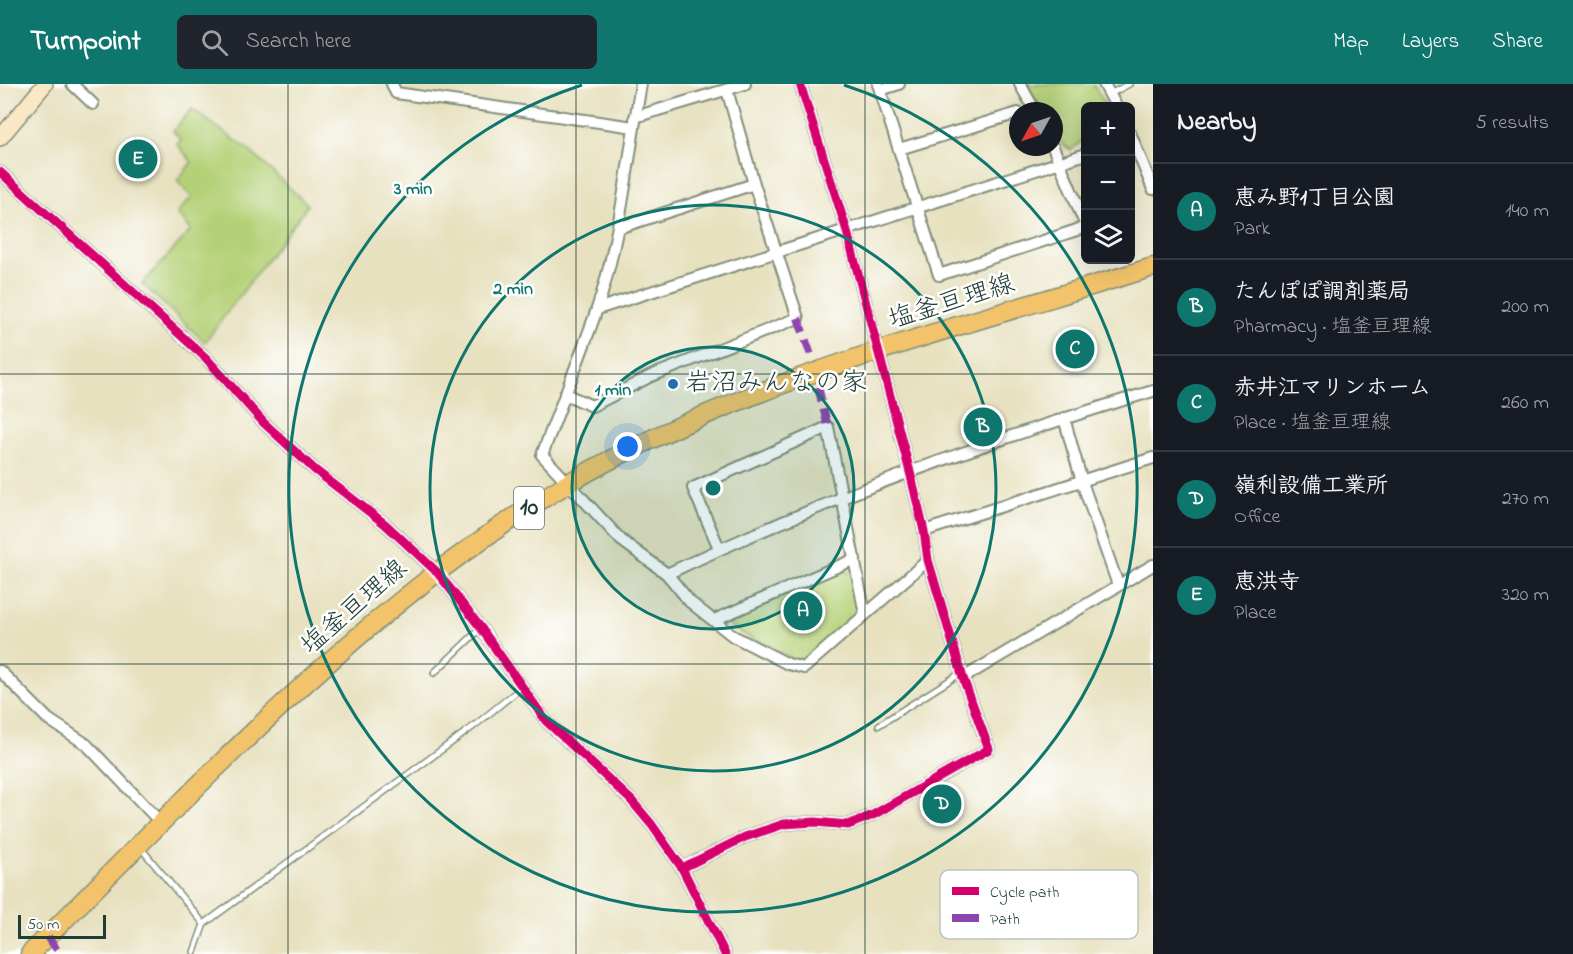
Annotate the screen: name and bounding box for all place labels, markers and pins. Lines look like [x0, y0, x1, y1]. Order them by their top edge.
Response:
pin: E [118, 136, 158, 182]
pin: C [1056, 326, 1094, 372]
place label: 岩沼みんなの家 [685, 365, 867, 403]
marker: 岩沼みんなの家 [666, 377, 680, 391]
pin: B [964, 404, 1002, 450]
centre of rings [703, 478, 723, 498]
pin: A [784, 588, 822, 634]
pin: D [922, 782, 962, 826]

